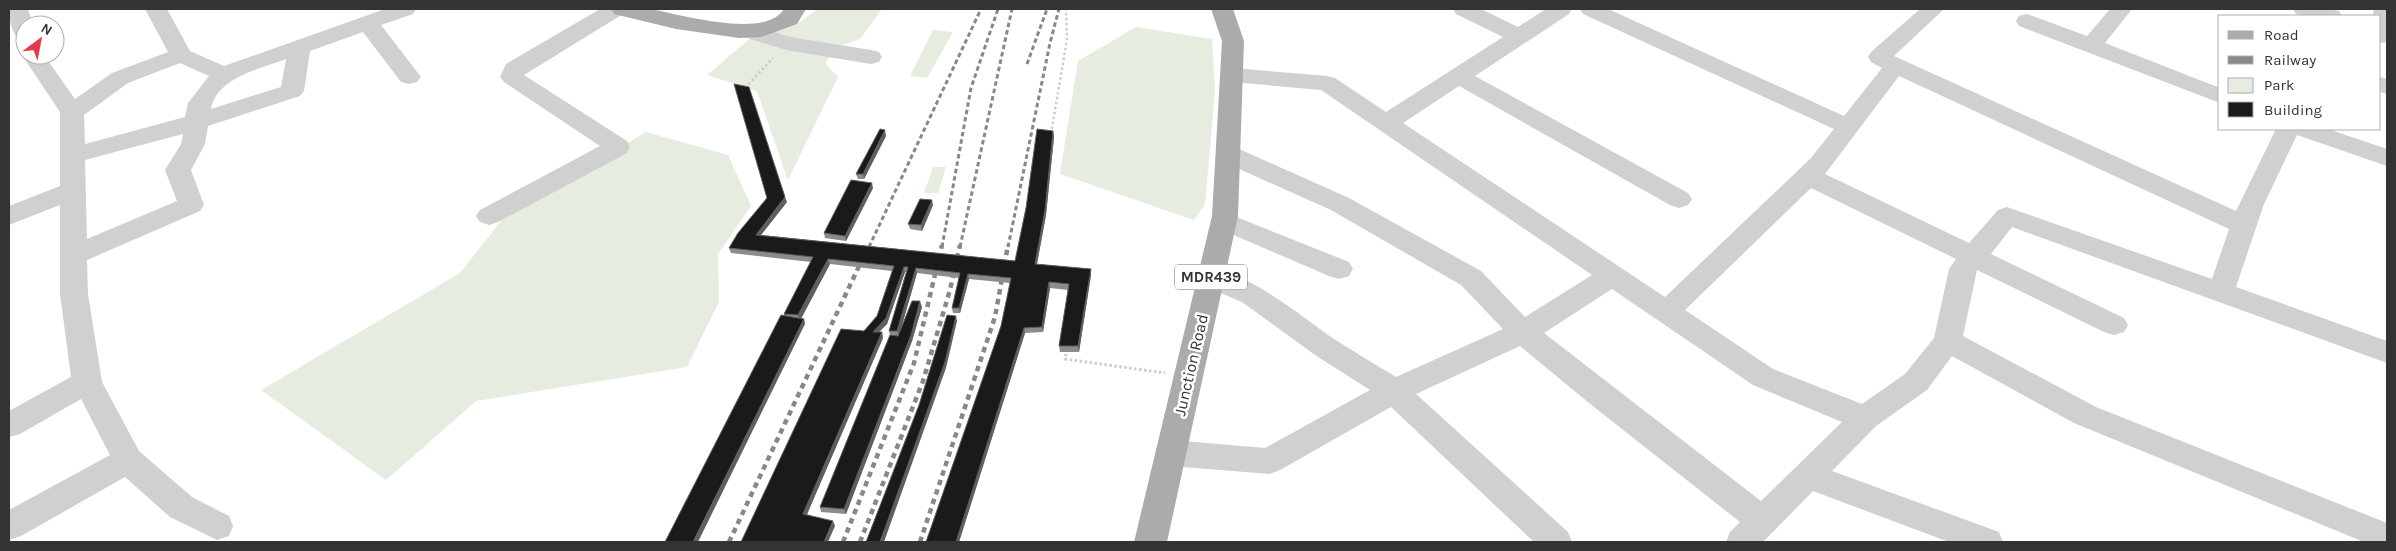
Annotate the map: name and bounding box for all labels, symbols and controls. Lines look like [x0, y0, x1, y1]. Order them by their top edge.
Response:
north arrow [15, 15, 65, 65]
legend [2218, 15, 2381, 130]
text: N [38, 20, 55, 39]
text: Road [2264, 26, 2299, 44]
text: Railway [2264, 51, 2316, 69]
text: Park [2264, 76, 2294, 94]
text: Building [2264, 101, 2322, 119]
road number: MDR439 [1175, 264, 1247, 290]
street label: Junction Road [1170, 312, 1212, 418]

